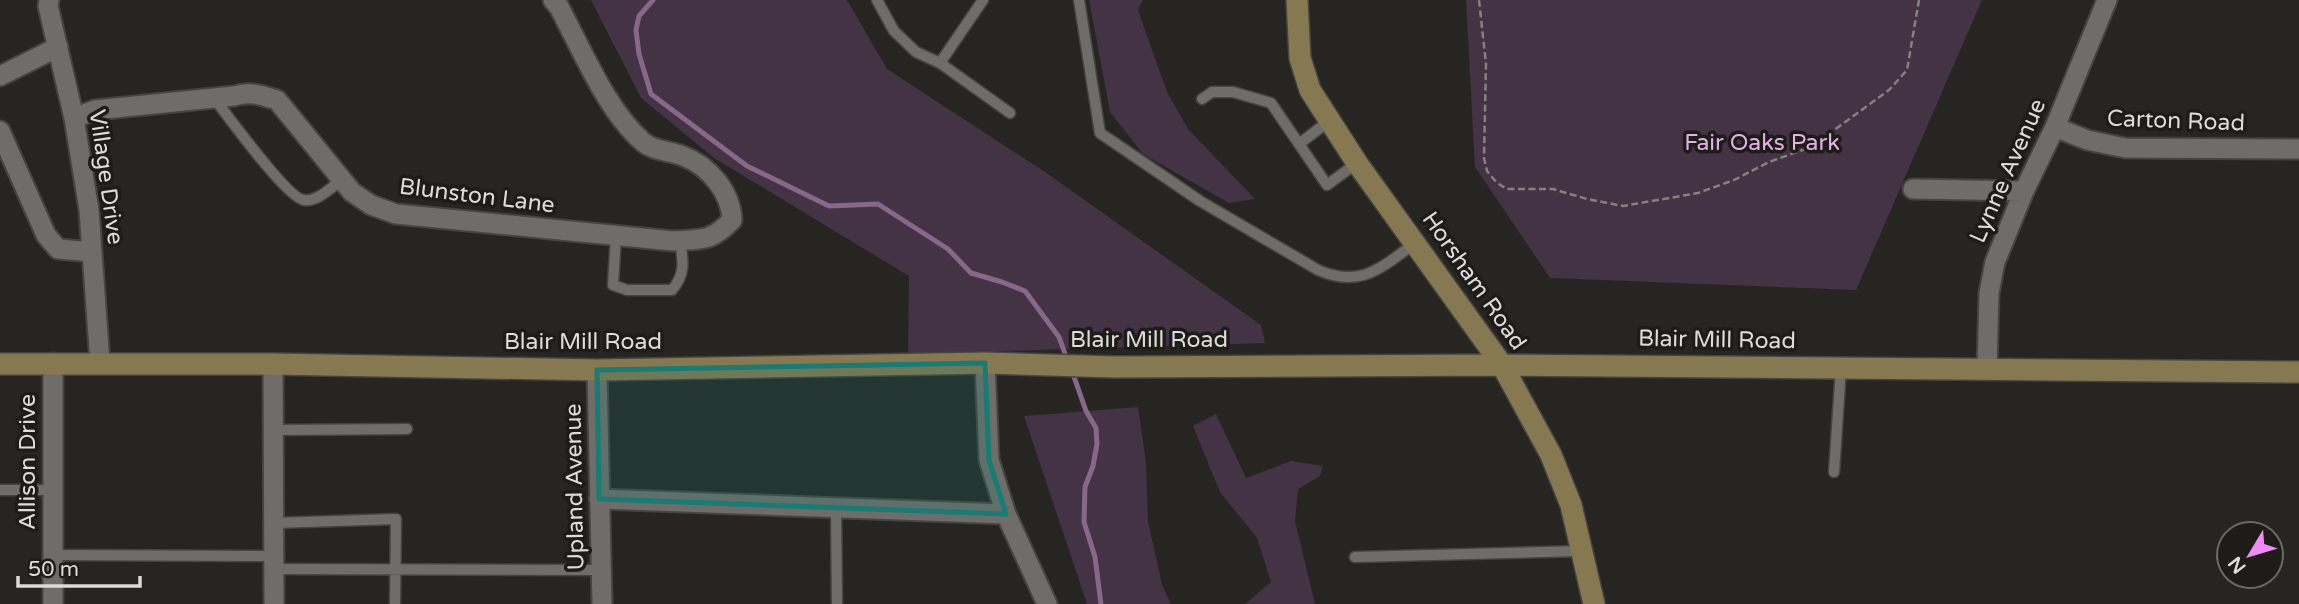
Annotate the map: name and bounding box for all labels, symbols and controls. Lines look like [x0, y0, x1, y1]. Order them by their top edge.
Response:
street label: Lynne Avenue [1964, 95, 2052, 247]
street label: Carton Road [2106, 105, 2246, 137]
street label: Village Drive [83, 108, 129, 246]
park label: Fair Oaks Park [1684, 129, 1840, 157]
street label: Blunston Lane [398, 173, 556, 219]
street label: Horsham Road [1416, 206, 1532, 356]
street label: Blair Mill Road [1638, 325, 1796, 355]
street label: Blair Mill Road [1070, 326, 1228, 354]
street label: Blair Mill Road [504, 328, 662, 356]
street label: Allison Drive [14, 394, 42, 530]
street label: Upland Avenue [560, 403, 590, 571]
north arrow [2215, 520, 2285, 590]
scale bar [18, 544, 140, 588]
text: N [2224, 552, 2251, 578]
text: 50 m [28, 557, 79, 582]

